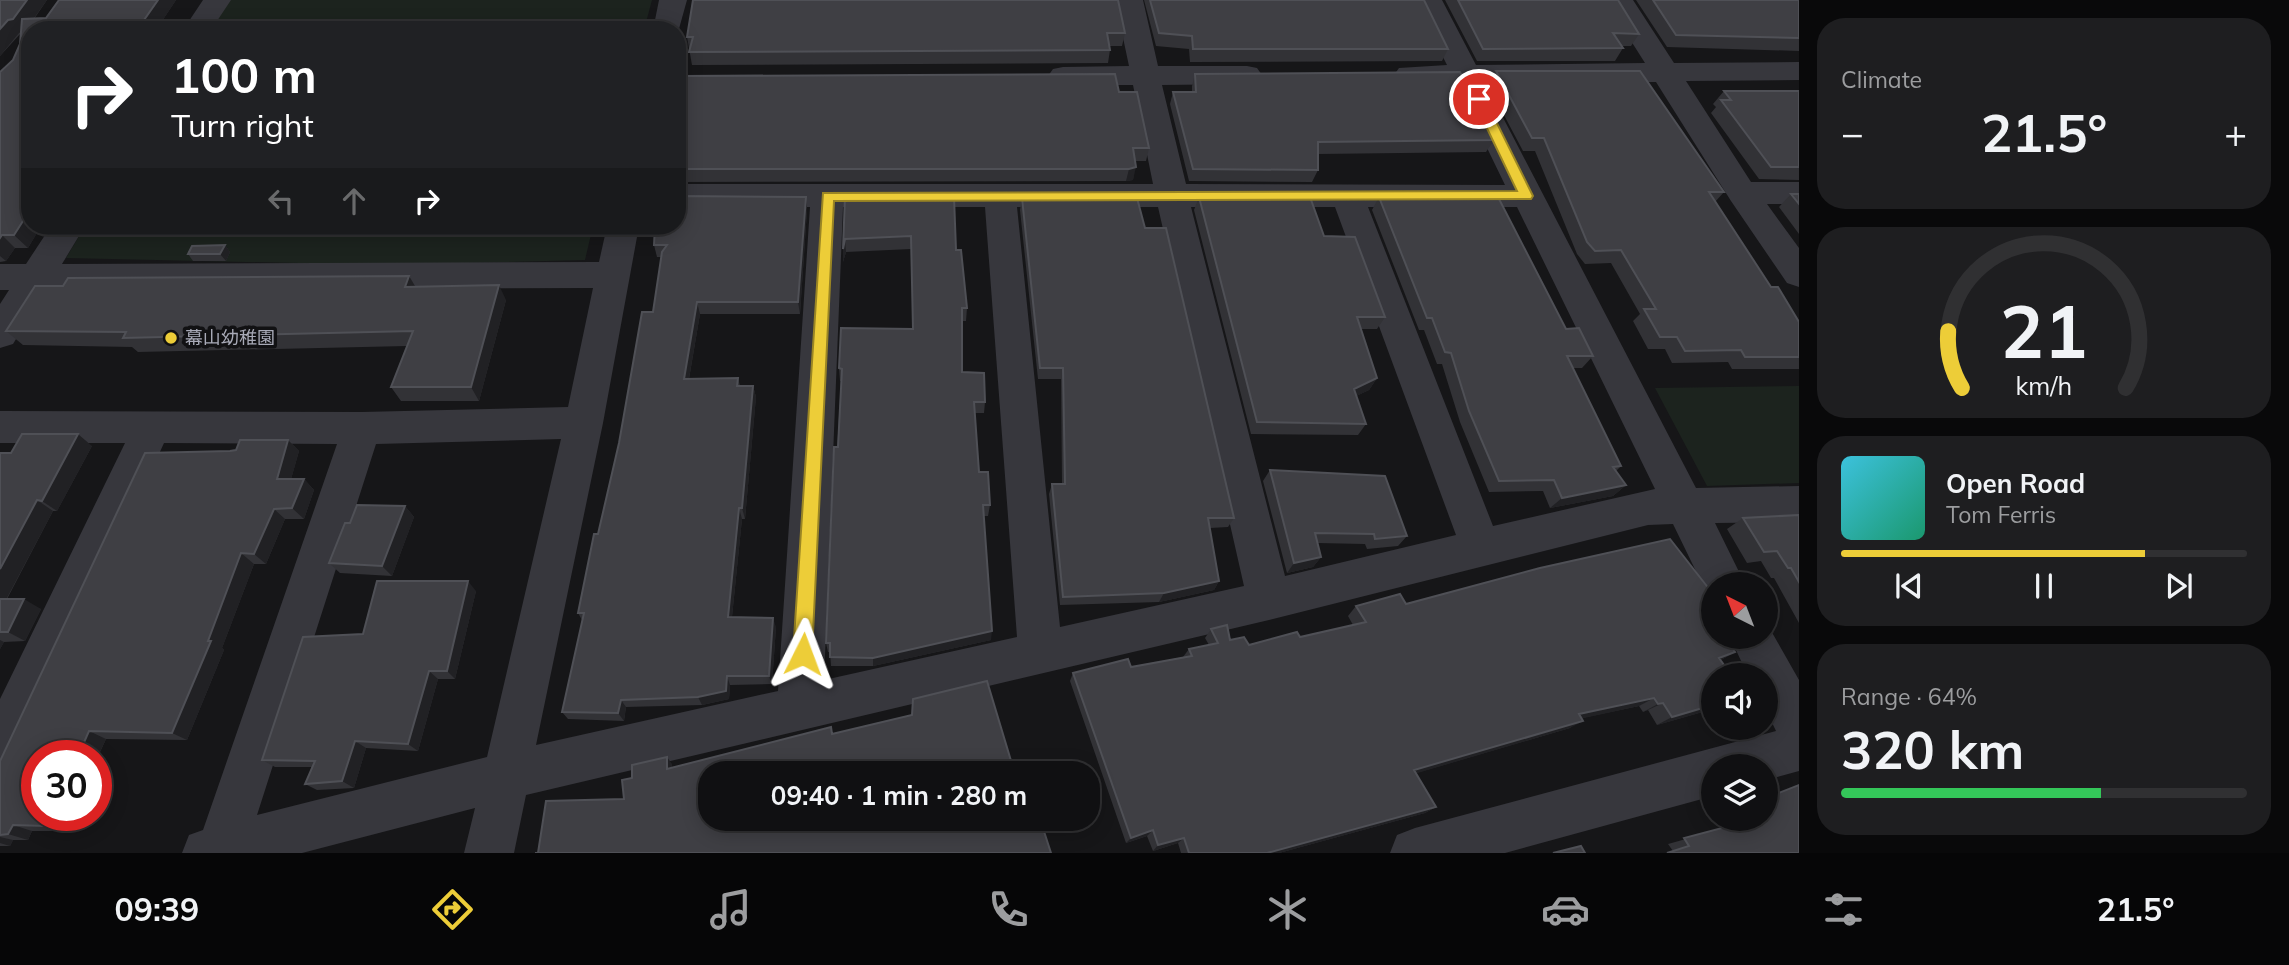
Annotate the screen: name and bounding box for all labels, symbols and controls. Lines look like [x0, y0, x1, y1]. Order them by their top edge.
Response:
text: 100 m [171, 44, 317, 105]
icon: right [56, 49, 147, 140]
text: Climate [1841, 65, 1922, 94]
pin [1449, 69, 1509, 129]
icon: arrive [1460, 80, 1498, 118]
text: 21.5° [1981, 100, 2107, 165]
text: Turn right [171, 105, 314, 145]
text: − [1841, 109, 1864, 157]
text: + [2224, 109, 2247, 157]
icon: left [262, 182, 300, 220]
icon: ahead [335, 182, 373, 220]
icon: right [408, 182, 446, 220]
text: 21 [2000, 286, 2088, 377]
place label: 幕山幼稚園 [185, 326, 275, 349]
marker: 幕山幼稚園 [163, 330, 179, 346]
text: km/h [2016, 370, 2072, 401]
text: Open Road [1946, 467, 2085, 500]
text: Tom Ferris [1946, 500, 2056, 529]
icon: previous [1890, 567, 1928, 605]
icon: pause [2025, 567, 2063, 605]
icon: next [2160, 567, 2198, 605]
north arrow [1701, 572, 1778, 649]
map controls [1701, 572, 1778, 831]
position arrow [766, 617, 840, 691]
button: sound [1701, 663, 1778, 740]
text: Range · 64% [1841, 682, 1977, 711]
text: 320 km [1841, 717, 2024, 782]
speed limit sign: 30 [21, 740, 112, 831]
button: layers [1701, 754, 1778, 831]
text: 09:40 · 1 min · 280 m [771, 779, 1027, 812]
icon: directions [428, 885, 477, 934]
icon: music [706, 885, 755, 934]
icon: phone [984, 885, 1033, 934]
icon: climate [1263, 885, 1312, 934]
icon: car [1541, 885, 1590, 934]
icon: filters [1819, 885, 1868, 934]
text: 09:39 [115, 889, 199, 929]
text: 21.5° [2097, 889, 2174, 929]

